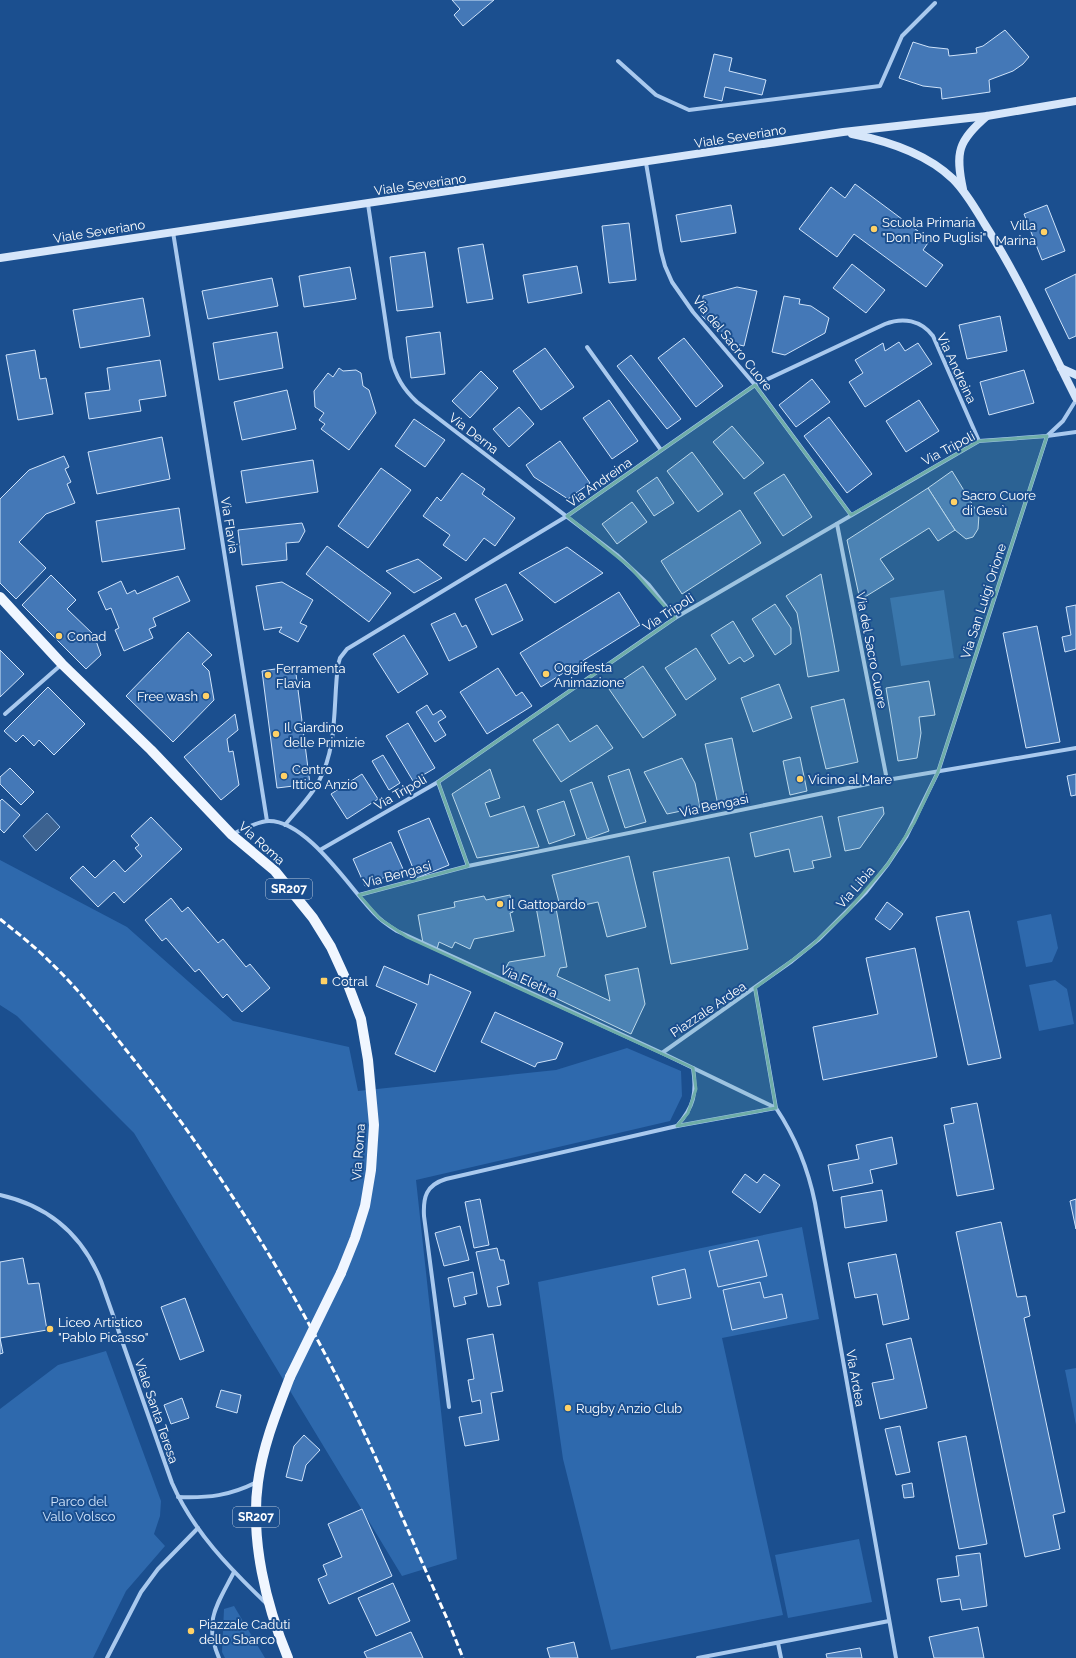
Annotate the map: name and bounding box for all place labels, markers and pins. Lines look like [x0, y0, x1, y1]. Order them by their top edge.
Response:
place label: Scuola Primaria "Don Pino Puglisi" [882, 215, 986, 245]
place label: Villa Marina [996, 218, 1036, 248]
marker: Scuola Primaria "Don Pino Puglisi" [869, 224, 879, 234]
marker: Villa Marina [1039, 227, 1049, 237]
place label: Sacro Cuore di Gesù [962, 488, 1036, 518]
marker: Sacro Cuore di Gesù [949, 497, 959, 507]
place label: Conad [67, 629, 106, 644]
marker: Conad [54, 631, 64, 641]
place label: Oggifesta Animazione [554, 660, 625, 690]
place label: Ferramenta Flavia [276, 661, 346, 691]
marker: Oggifesta Animazione [541, 669, 551, 679]
marker: Ferramenta Flavia [263, 670, 273, 680]
place label: Free wash [137, 689, 198, 704]
marker: Free wash [201, 691, 211, 701]
place label: Il Giardino delle Primizie [284, 720, 365, 750]
marker: Il Giardino delle Primizie [271, 729, 281, 739]
place label: Centro Ittico Anzio [292, 762, 358, 792]
marker: Centro Ittico Anzio [279, 771, 289, 781]
place label: Vicino al Mare [808, 772, 893, 787]
marker: Vicino al Mare [795, 774, 805, 784]
place label: Il Gattopardo [508, 897, 586, 912]
marker: Il Gattopardo [495, 899, 505, 909]
place label: Cotral [332, 974, 369, 989]
marker: Cotral [319, 976, 329, 986]
place label: Liceo Artistico "Pablo Picasso" [58, 1315, 149, 1345]
marker: Liceo Artistico "Pablo Picasso" [45, 1324, 55, 1334]
place label: Rugby Anzio Club [576, 1401, 682, 1416]
marker: Rugby Anzio Club [563, 1403, 573, 1413]
place label: Piazzale Caduti dello Sbarco [199, 1617, 290, 1647]
marker: Piazzale Caduti dello Sbarco [186, 1626, 196, 1636]

